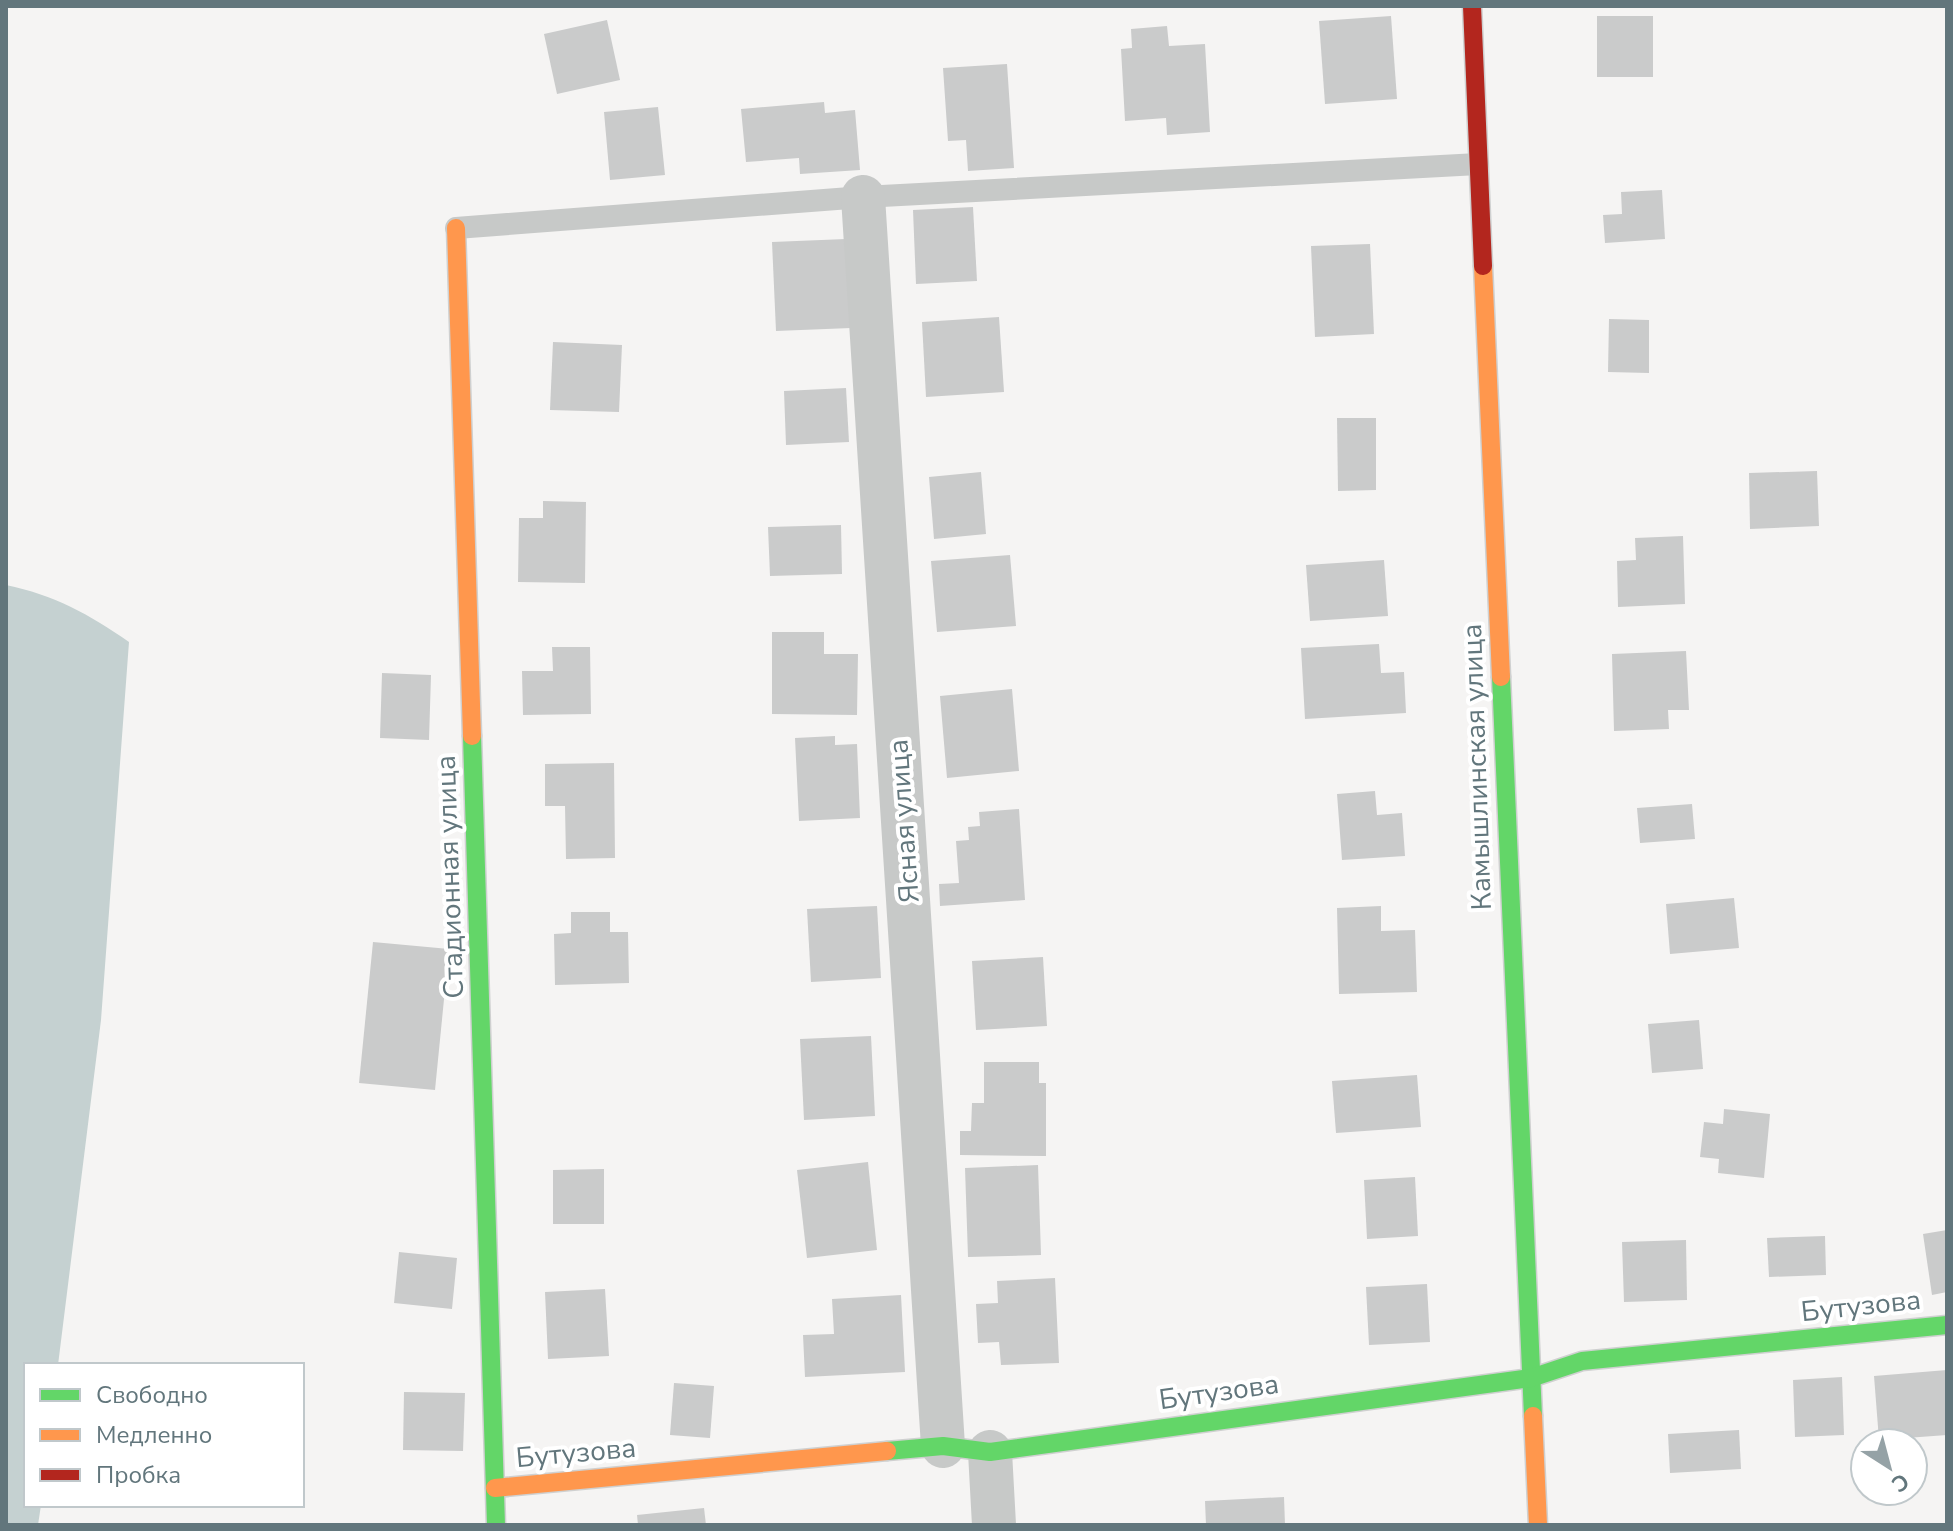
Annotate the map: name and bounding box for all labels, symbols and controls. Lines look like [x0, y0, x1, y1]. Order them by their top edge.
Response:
street label: Камышлинская улица [1453, 623, 1501, 911]
street label: Ясная улица [879, 738, 929, 904]
street label: Стадионная улица [427, 755, 473, 999]
street label: Бутузова [1799, 1281, 1923, 1331]
legend [24, 1363, 304, 1507]
street label: Бутузова [1157, 1365, 1281, 1419]
text: Свободно [96, 1379, 208, 1411]
text: Медленно [96, 1419, 212, 1451]
north arrow [1849, 1427, 1929, 1507]
street label: Бутузова [514, 1429, 638, 1477]
text: Пробка [96, 1459, 181, 1491]
text: С [1885, 1466, 1915, 1499]

